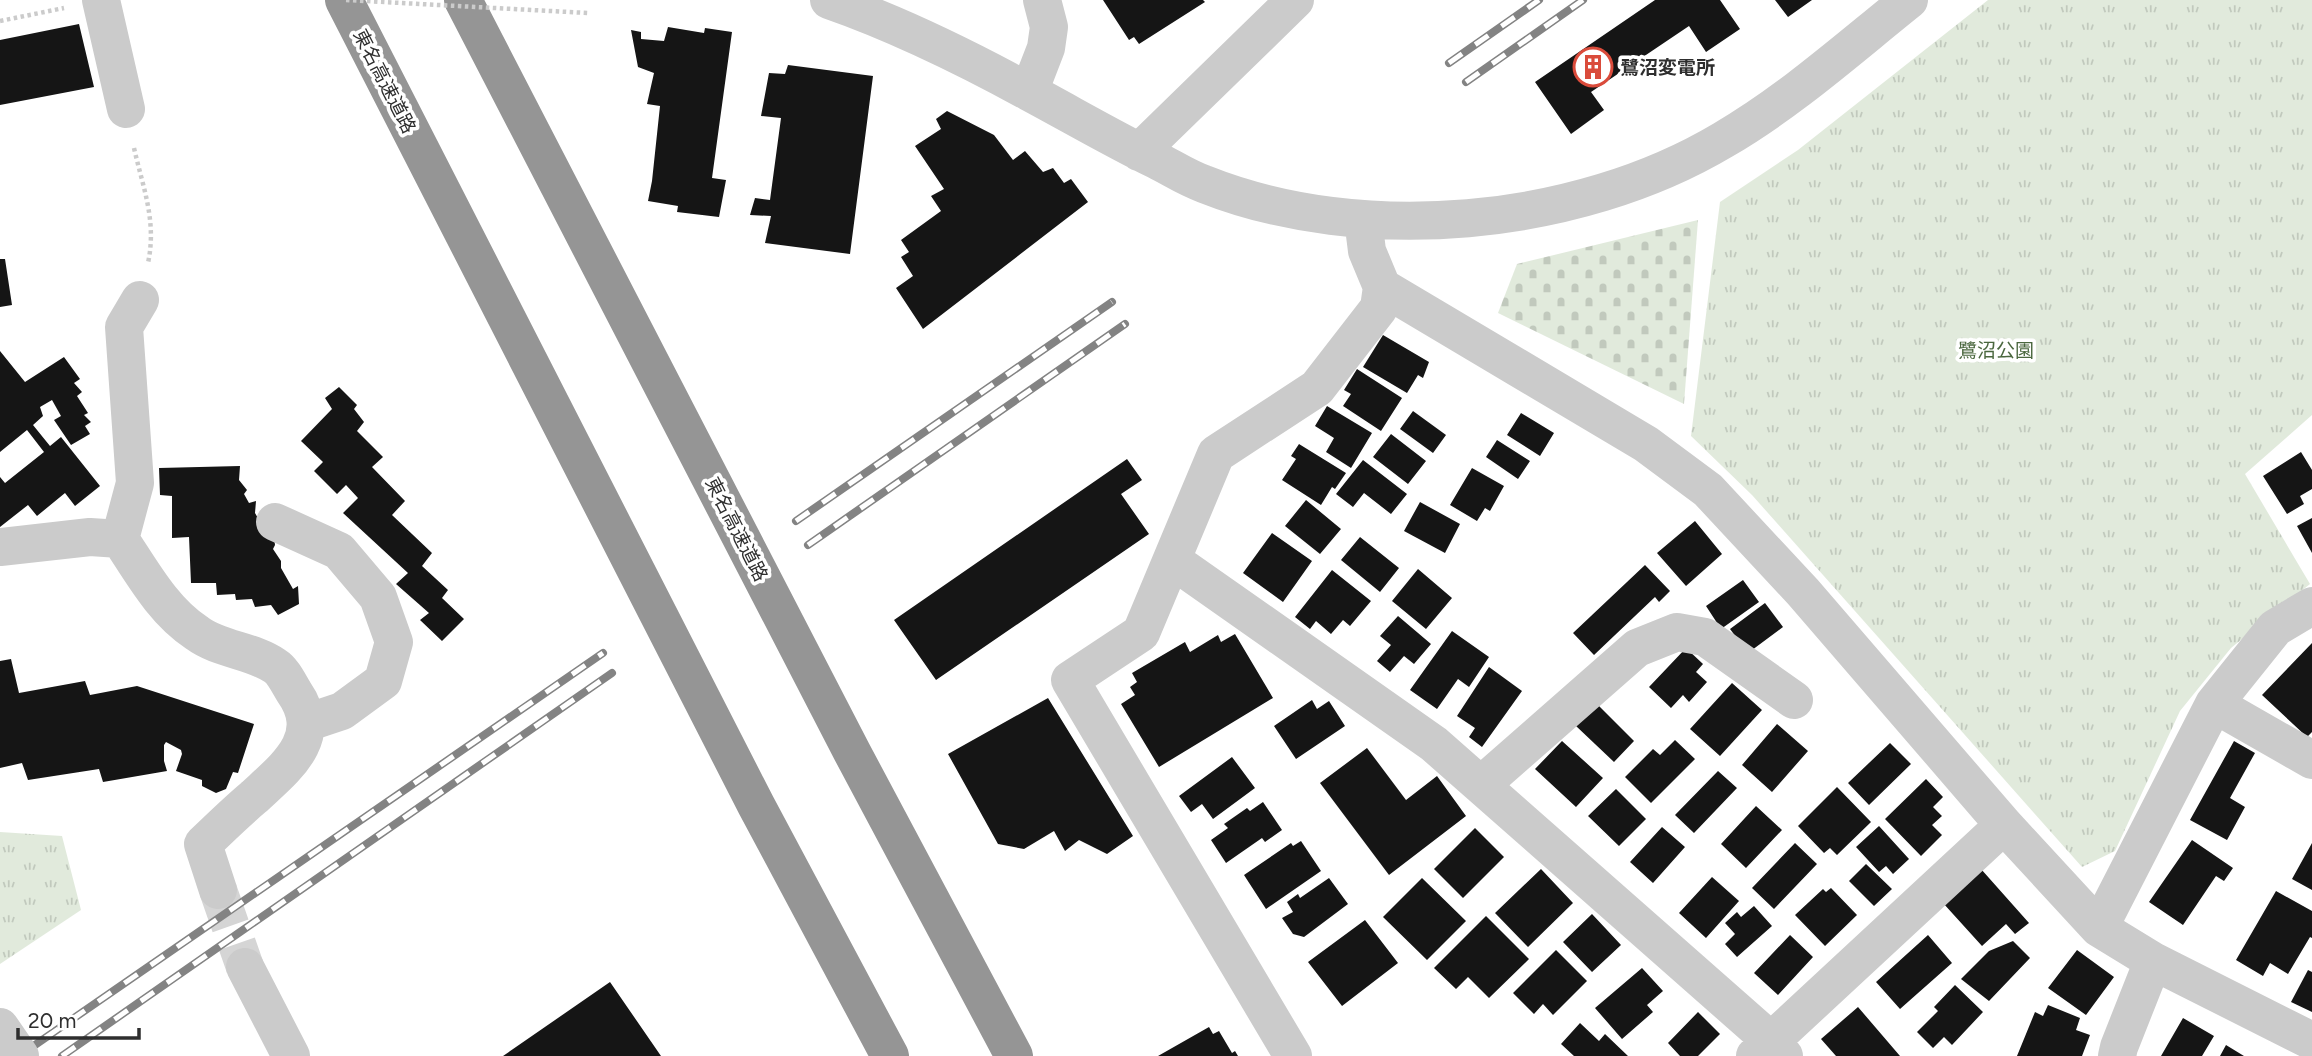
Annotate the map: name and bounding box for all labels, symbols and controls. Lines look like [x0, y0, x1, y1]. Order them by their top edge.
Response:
street label: 東名高速道路 [348, 25, 421, 137]
building icon: 鷺沼変電所 [1572, 46, 1614, 88]
place label: 鷺沼変電所 [1620, 56, 1715, 79]
park label: 鷺沼公園 [1958, 339, 2034, 362]
street label: 東名高速道路 [700, 473, 773, 585]
scale bar [18, 996, 138, 1040]
text: 20 m [28, 1008, 76, 1033]

